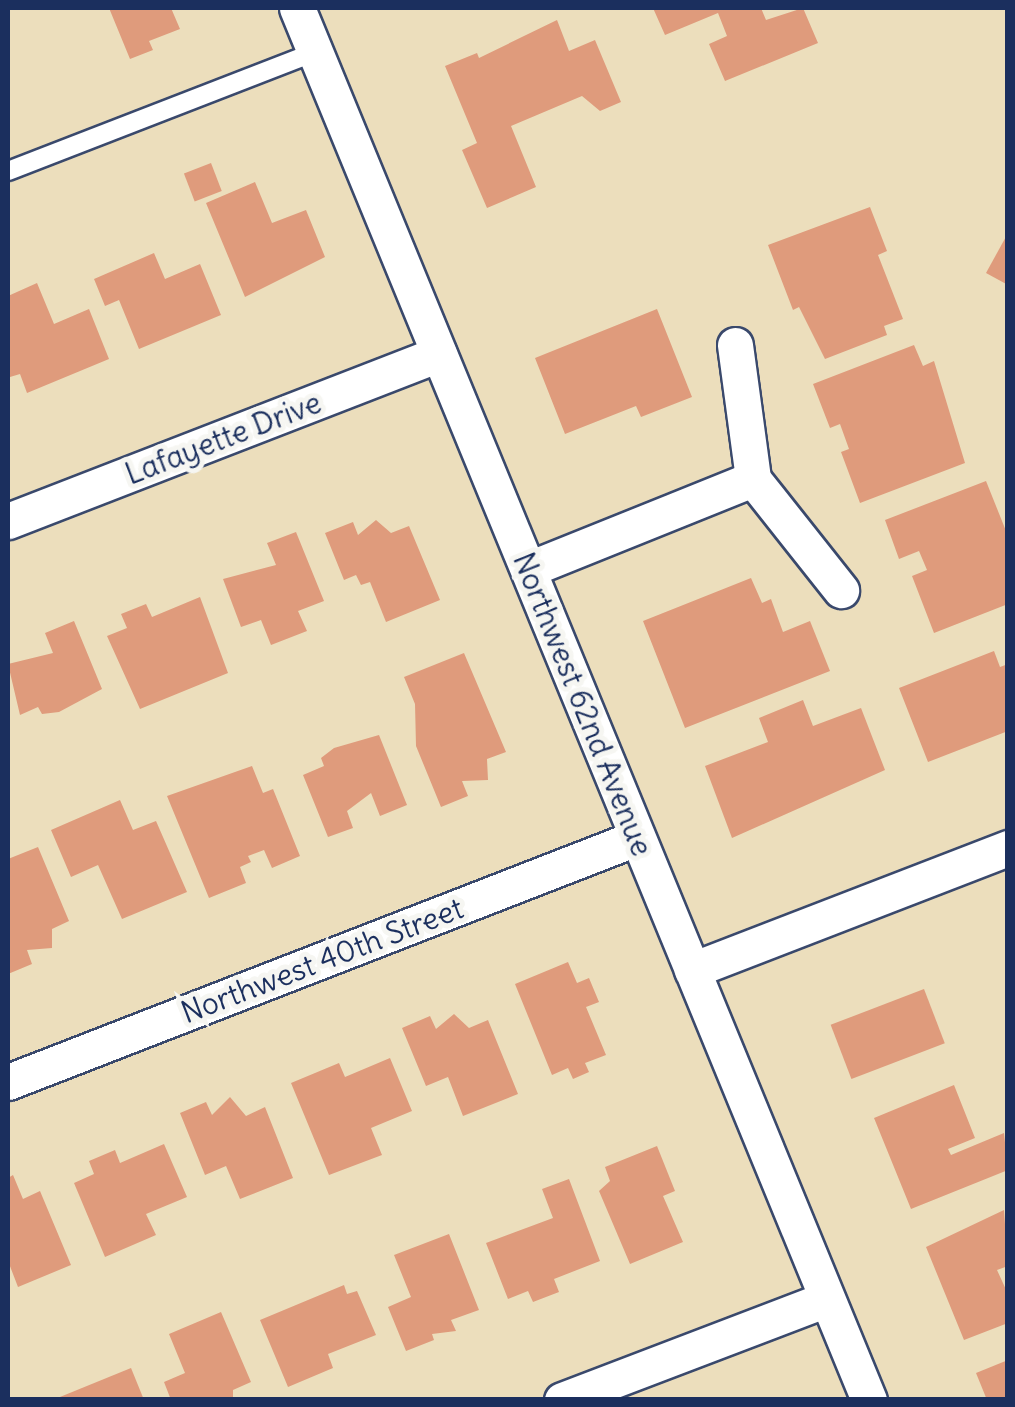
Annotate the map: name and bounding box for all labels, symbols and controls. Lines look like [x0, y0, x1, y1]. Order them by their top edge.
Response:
street label: Lafayette Drive [120, 384, 326, 492]
street label: Northwest 62nd Avenue [506, 547, 660, 861]
street label: Northwest 40th Street [176, 890, 468, 1030]

